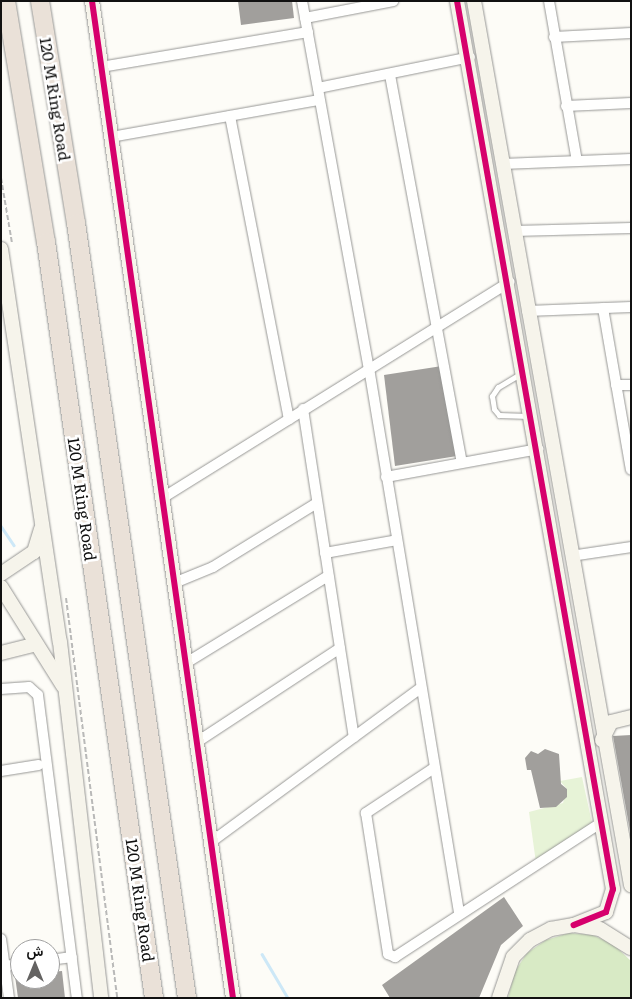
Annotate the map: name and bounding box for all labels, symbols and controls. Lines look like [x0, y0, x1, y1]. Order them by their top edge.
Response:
street label: 120 M Ring Road [37, 36, 75, 162]
street label: 120 M Ring Road [65, 436, 101, 562]
street label: 120 M Ring Road [123, 837, 159, 963]
north arrow [10, 939, 60, 989]
text: ش [27, 940, 43, 960]

